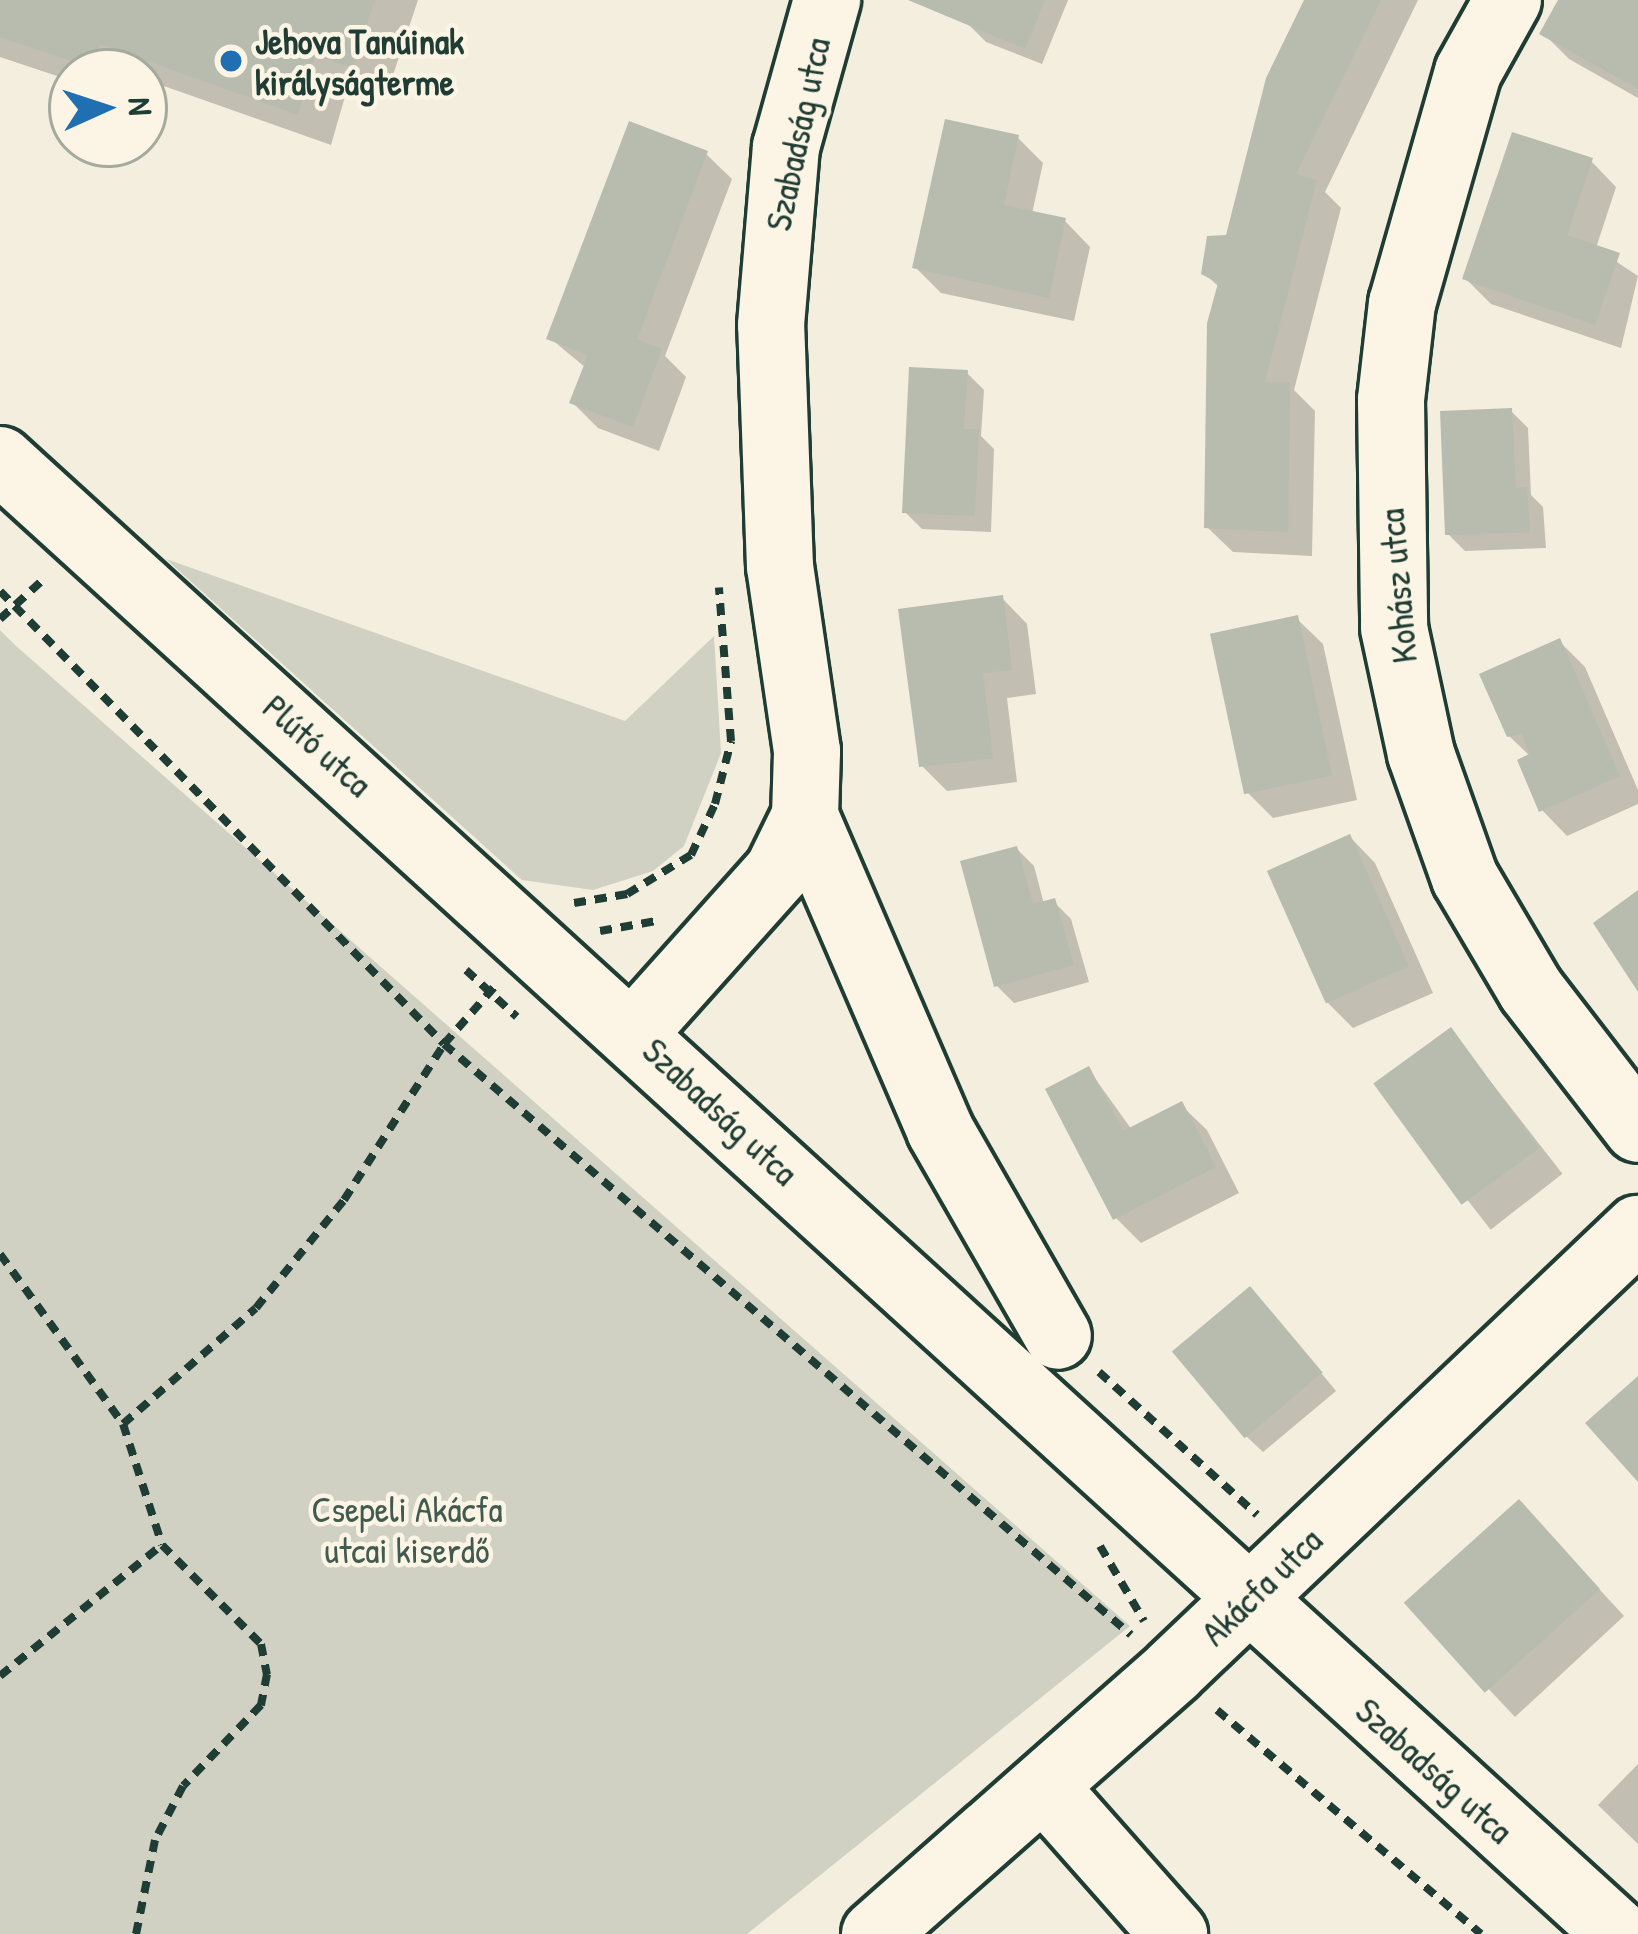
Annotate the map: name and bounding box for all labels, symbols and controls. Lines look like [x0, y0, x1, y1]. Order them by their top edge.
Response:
place label: Jehova Tanúinak királyságterme [255, 18, 464, 103]
street label: Szabadság utca [755, 34, 839, 234]
north arrow [48, 48, 168, 168]
marker: Jehova Tanúinak királyságterme [218, 48, 244, 74]
text: N [119, 96, 163, 116]
street label: Kohász utca [1369, 507, 1425, 665]
street label: Plútó utca [255, 685, 381, 805]
street label: Szabadság utca [635, 1028, 807, 1194]
park label: Csepeli Akácfa utcai kiserdő [311, 1486, 503, 1571]
street label: Akácfa utca [1192, 1518, 1330, 1654]
street label: Szabadság utca [1348, 1688, 1522, 1852]

